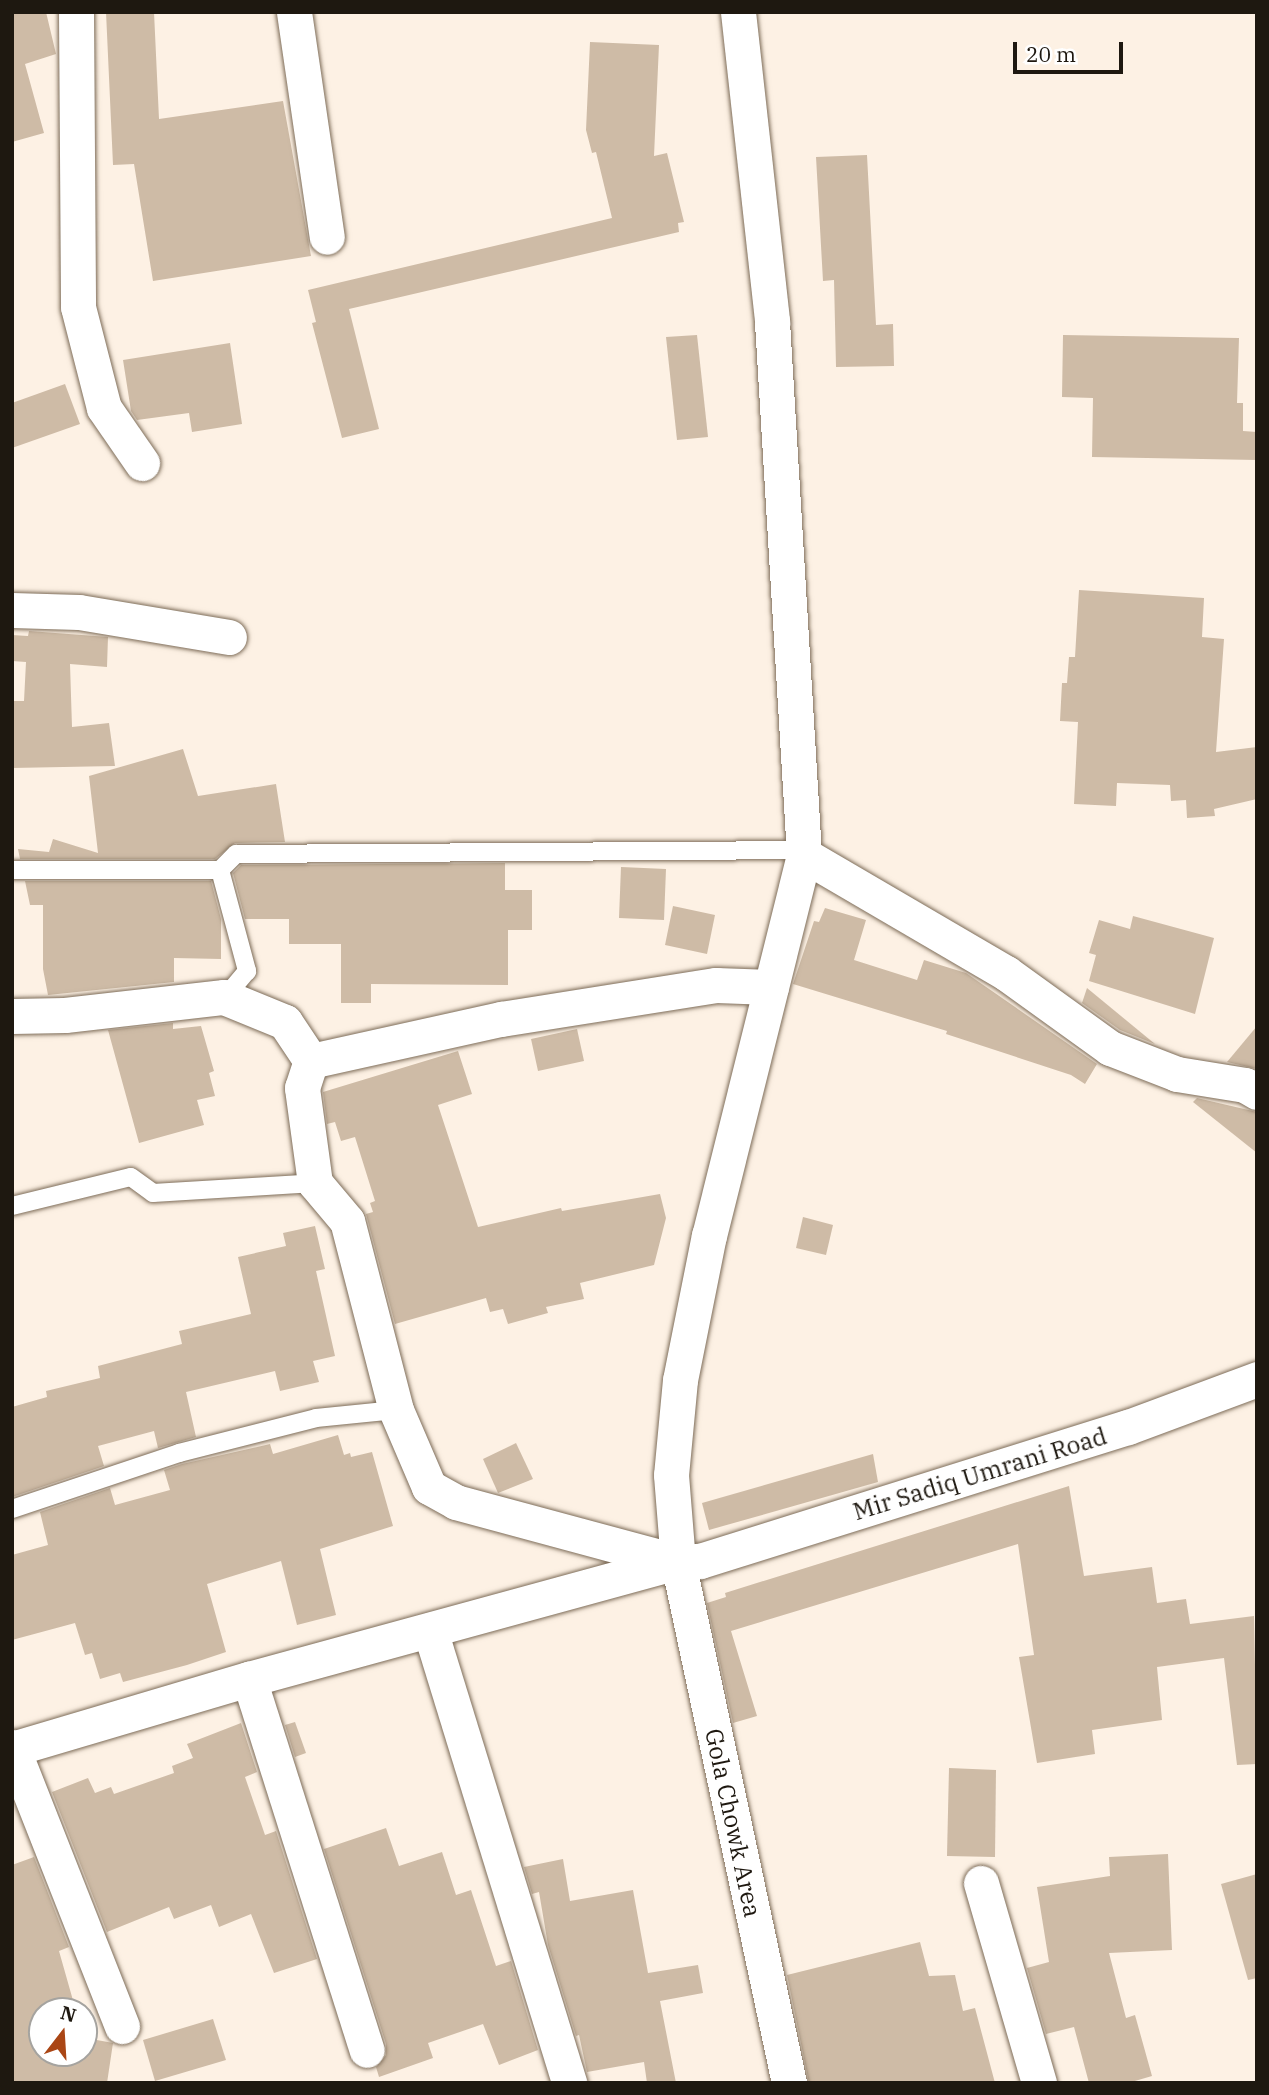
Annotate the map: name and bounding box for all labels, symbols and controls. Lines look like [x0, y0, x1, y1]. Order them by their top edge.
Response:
scale bar [1017, 28, 1127, 72]
text: 20 m [1026, 40, 1076, 68]
street label: Mir Sadiq Umrani Road [850, 1422, 1110, 1526]
street label: Gola Chowk Area [699, 1726, 767, 1920]
north arrow [28, 1997, 98, 2067]
text: N [58, 2000, 79, 2028]

